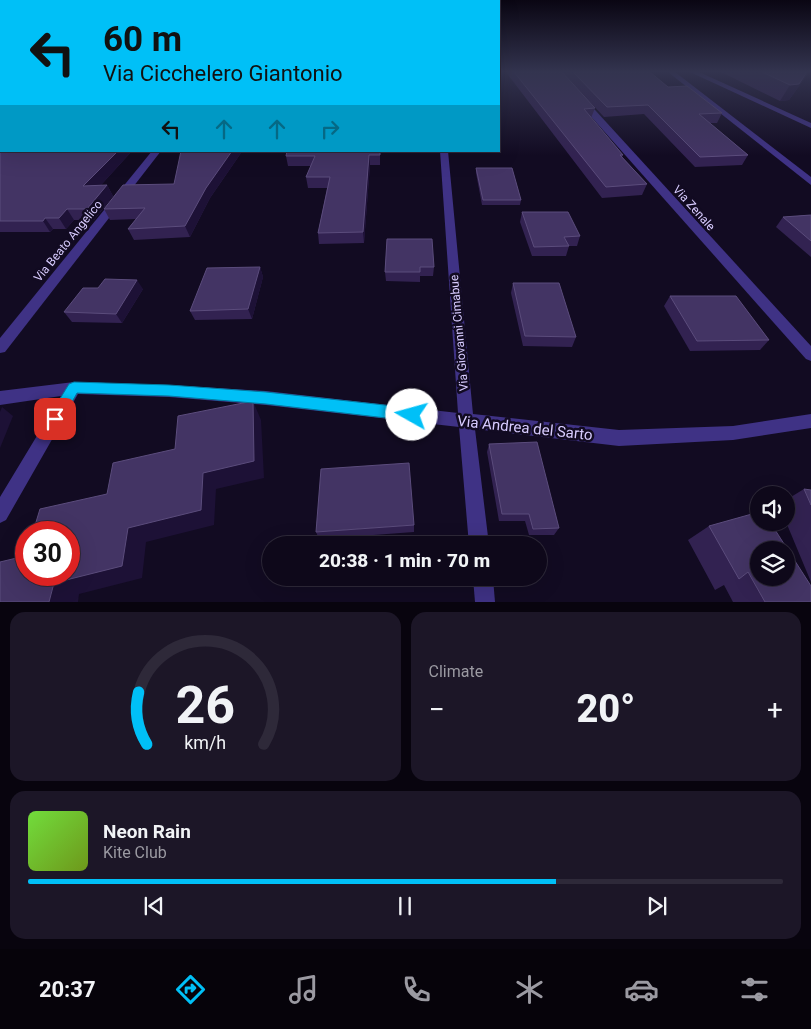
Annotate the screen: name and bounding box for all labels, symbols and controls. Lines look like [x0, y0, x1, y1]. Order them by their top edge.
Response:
text: 60 m [103, 19, 182, 60]
icon: left [20, 20, 85, 85]
text: Via Cicchelero Giantonio [103, 61, 343, 86]
icon: left [157, 115, 185, 143]
icon: ahead [210, 115, 238, 143]
icon: ahead [263, 115, 291, 143]
icon: right [316, 115, 344, 143]
street label: Via Zenale [670, 183, 718, 233]
street label: Via Beato Angelico [31, 197, 105, 284]
street label: Via Giovanni Cimabue [447, 274, 471, 392]
position arrow [385, 388, 437, 440]
pin [34, 398, 76, 440]
icon: arrive [41, 405, 69, 433]
street label: Via Andrea del Sarto [456, 412, 594, 444]
map controls [750, 486, 795, 586]
button: sound [750, 486, 795, 531]
speed limit sign: 30 [15, 521, 80, 586]
button: layers [750, 541, 795, 586]
text: 20:38 · 1 min · 70 m [319, 549, 490, 572]
text: Climate [429, 662, 483, 681]
text: 26 [175, 675, 235, 736]
text: 20° [576, 687, 635, 731]
text: − [429, 693, 445, 726]
text: + [767, 693, 783, 726]
text: km/h [184, 732, 226, 753]
text: Neon Rain [103, 820, 191, 843]
text: Kite Club [103, 843, 167, 862]
icon: previous [140, 892, 168, 920]
icon: pause [391, 892, 419, 920]
icon: next [643, 892, 671, 920]
icon: directions [173, 972, 208, 1007]
icon: music [286, 972, 321, 1007]
icon: phone [399, 972, 434, 1007]
icon: climate [512, 972, 547, 1007]
icon: car [624, 972, 659, 1007]
icon: filters [737, 972, 772, 1007]
text: 20:37 [39, 977, 96, 1002]

